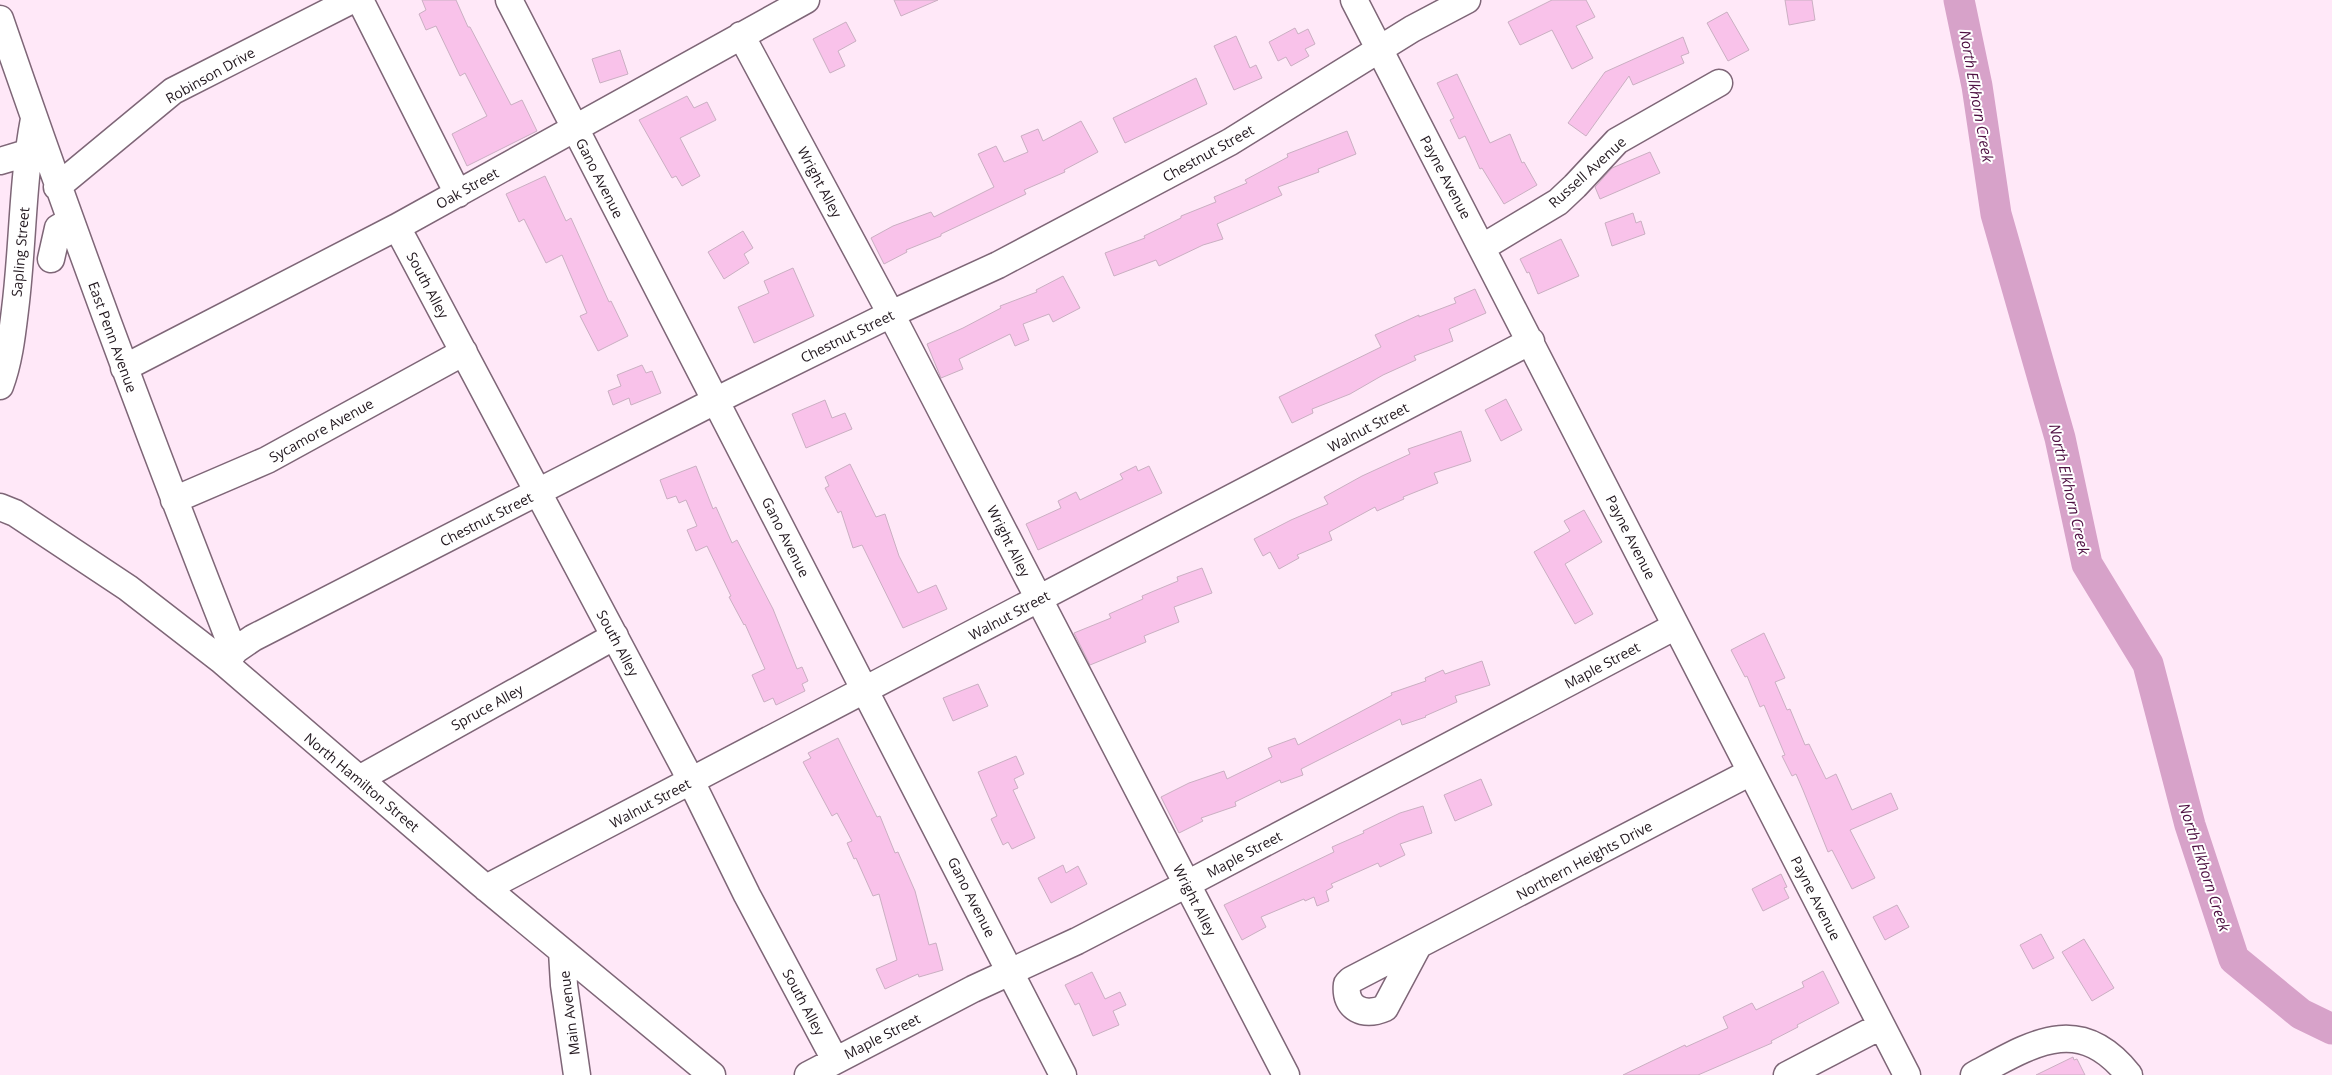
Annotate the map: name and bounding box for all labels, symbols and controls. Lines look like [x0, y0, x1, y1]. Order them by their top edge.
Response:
water label: North Elkhorn Creek [1956, 28, 1999, 164]
street label: Robinson Drive [162, 43, 258, 107]
street label: Chestnut Street [1159, 120, 1257, 186]
street label: Payne Avenue [1416, 132, 1476, 222]
street label: Russell Avenue [1544, 132, 1630, 212]
street label: Gano Avenue [572, 135, 628, 221]
street label: Wright Alley [793, 143, 847, 222]
street label: Oak Street [432, 163, 502, 213]
street label: Sapling Street [7, 206, 33, 298]
street label: South Alley [403, 248, 454, 322]
street label: East Penn Avenue [84, 279, 142, 395]
street label: Chestnut Street [797, 305, 897, 367]
street label: Sycamore Avenue [265, 393, 377, 467]
street label: Walnut Street [1324, 398, 1412, 456]
water label: North Elkhorn Creek [2045, 422, 2095, 557]
street label: Chestnut Street [436, 487, 536, 551]
street label: Payne Avenue [1602, 492, 1660, 582]
street label: Gano Avenue [758, 494, 814, 580]
street label: Wright Alley [983, 502, 1036, 581]
street label: Walnut Street [965, 586, 1053, 644]
street label: South Alley [593, 606, 644, 680]
street label: Maple Street [1561, 637, 1643, 693]
street label: Spruce Alley [448, 679, 527, 735]
street label: North Hamilton Street [300, 728, 424, 836]
street label: Walnut Street [606, 774, 694, 832]
water label: North Elkhorn Creek [2175, 800, 2235, 934]
street label: Northern Heights Drive [1513, 816, 1655, 904]
street label: Maple Street [1203, 826, 1285, 882]
street label: Payne Avenue [1787, 853, 1845, 943]
street label: Gano Avenue [944, 854, 1000, 940]
street label: Wright Alley [1169, 861, 1222, 940]
street label: South Alley [779, 965, 830, 1039]
street label: Main Avenue [554, 970, 584, 1056]
street label: Maple Street [841, 1009, 923, 1063]

